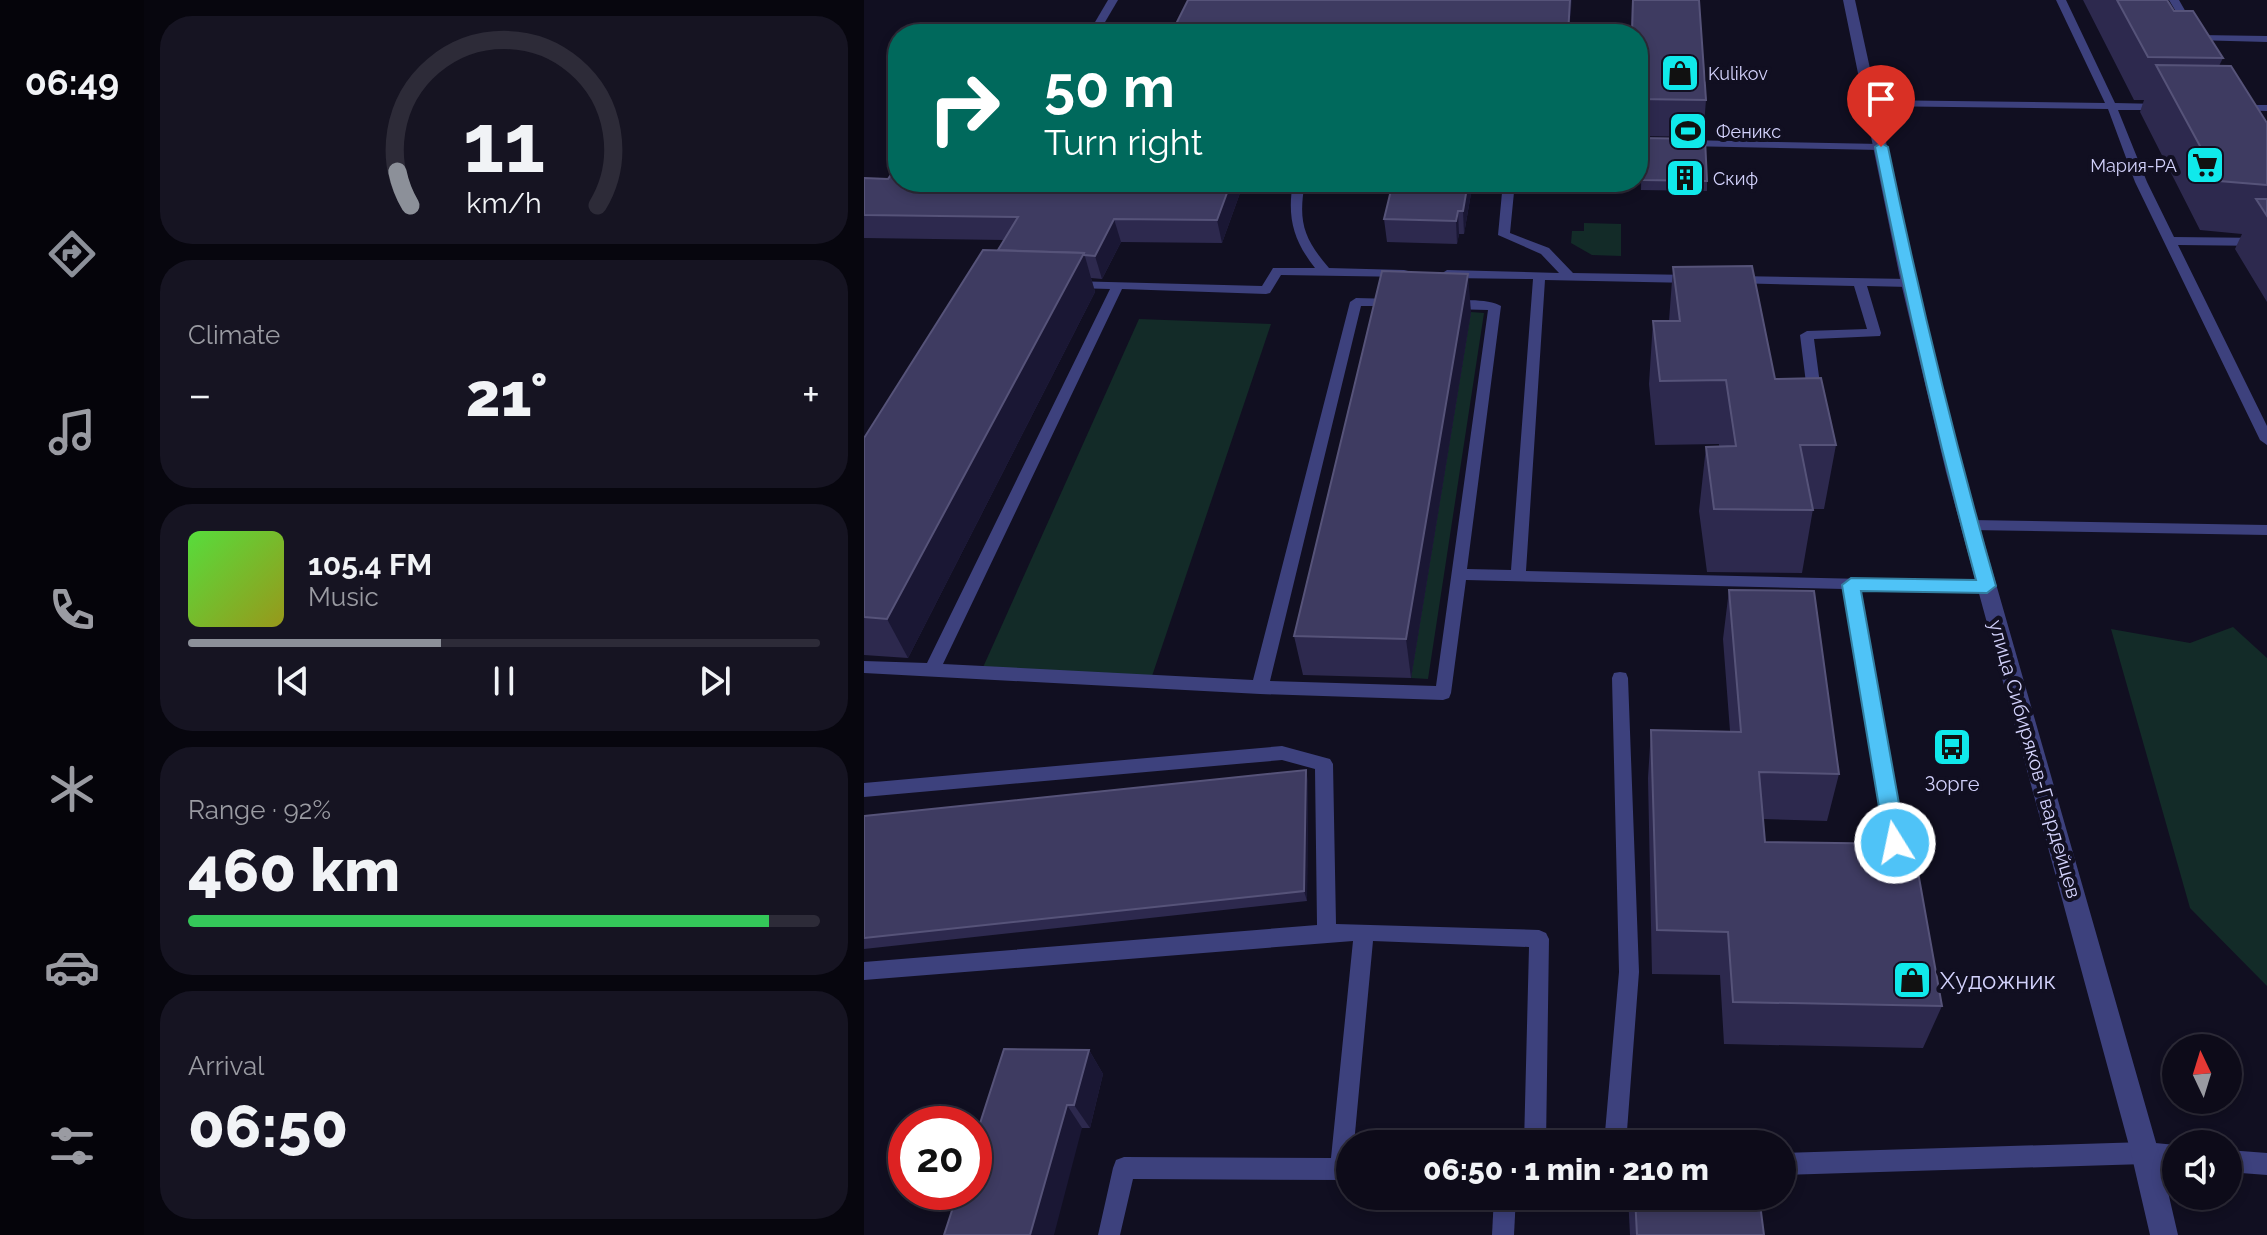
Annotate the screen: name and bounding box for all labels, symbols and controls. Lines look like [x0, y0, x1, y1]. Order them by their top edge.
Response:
shop icon: Kulikov [1659, 52, 1701, 94]
text: 50 m [1044, 54, 1175, 120]
icon: right [912, 56, 1016, 160]
text: 06:49 [25, 61, 119, 103]
place label: Kulikov [1708, 63, 1768, 84]
pin [1847, 65, 1915, 147]
icon: arrive [1859, 77, 1903, 121]
text: 11 [463, 93, 545, 190]
sports icon: Феникс [1667, 110, 1709, 152]
text: Turn right [1044, 121, 1203, 163]
place label: Феникс [1716, 121, 1781, 142]
supermarket icon: Мария-РА [2184, 144, 2226, 186]
place label: Мария-РА [2090, 155, 2177, 176]
building icon: Скиф [1664, 157, 1706, 199]
place label: Скиф [1713, 168, 1758, 189]
text: km/h [466, 186, 542, 220]
icon: directions [44, 226, 100, 282]
text: Climate [188, 320, 280, 350]
text: 21° [466, 360, 548, 430]
text: − [188, 369, 212, 420]
text: + [802, 369, 820, 420]
icon: music [44, 404, 100, 460]
text: 105.4 FM [308, 547, 432, 582]
icon: phone [44, 582, 100, 638]
text: Music [308, 582, 379, 612]
street label: улица Сибиряков-Гвардейцев [1984, 617, 2086, 901]
icon: previous [271, 659, 315, 703]
icon: pause [482, 659, 526, 703]
icon: next [693, 659, 737, 703]
bus stop icon: Зорге [1931, 726, 1973, 768]
icon: climate [44, 761, 100, 817]
place label: Зорге [1925, 772, 1980, 796]
text: Range · 92% [188, 795, 331, 825]
position arrow [1853, 801, 1937, 885]
text: 460 km [188, 835, 400, 905]
icon: car [44, 939, 100, 995]
shop icon: Художник [1891, 959, 1933, 1001]
place label: Художник [1940, 966, 2056, 995]
north arrow [2162, 1034, 2242, 1114]
map controls [2162, 1034, 2242, 1210]
text: Arrival [188, 1051, 264, 1081]
text: 06:50 [188, 1091, 348, 1161]
speed limit sign: 20 [888, 1106, 992, 1210]
icon: filters [44, 1118, 100, 1174]
button: sound [2162, 1130, 2242, 1210]
text: 06:50 · 1 min · 210 m [1423, 1152, 1709, 1187]

